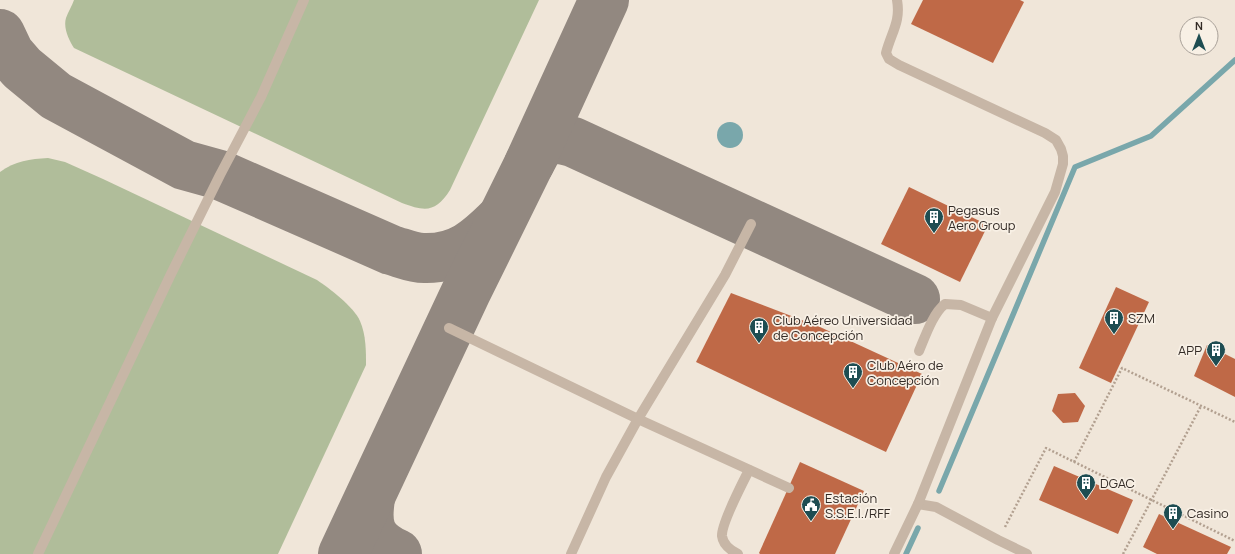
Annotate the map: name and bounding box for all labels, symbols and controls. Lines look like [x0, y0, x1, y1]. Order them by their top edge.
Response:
north arrow [1179, 16, 1219, 56]
text: N [1195, 18, 1203, 33]
place label: Pegasus Aero Group [948, 201, 1016, 234]
building icon: Pegasus Aero Group [923, 206, 945, 234]
building icon: SZM [1103, 307, 1125, 335]
place label: SZM [1128, 309, 1155, 327]
place label: Club Aéreo Universidad de Concepción [773, 311, 912, 344]
building icon: Club Aéreo Universidad de Concepción [748, 316, 770, 344]
building icon: APP [1205, 339, 1227, 367]
place label: APP [1178, 341, 1202, 359]
place label: Club Aéro de Concepción [867, 356, 944, 389]
building icon: Club Aéro de Concepción [842, 361, 864, 389]
building icon: DGAC [1075, 472, 1097, 500]
place label: DGAC [1100, 474, 1135, 492]
place label: Estación S.S.E.I./RFF [825, 489, 891, 522]
public building icon: Estación S.S.E.I./RFF [800, 494, 822, 522]
building icon: Casino [1162, 502, 1184, 530]
place label: Casino [1187, 504, 1229, 522]

